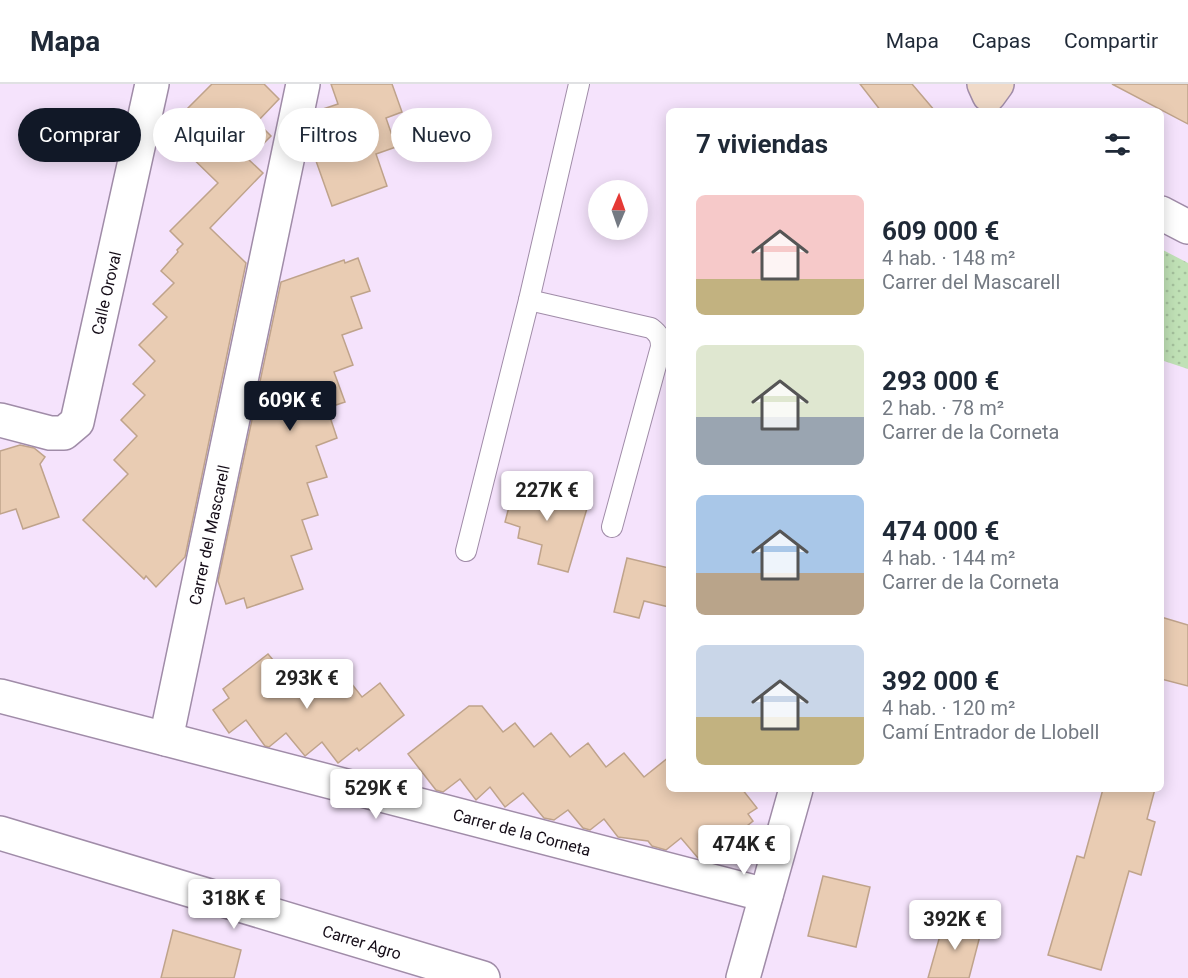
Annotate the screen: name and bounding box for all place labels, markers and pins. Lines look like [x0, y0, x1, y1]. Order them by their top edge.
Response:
pin: 609K € [241, 381, 339, 432]
pin: 227K € [498, 471, 596, 522]
pin: 293K € [258, 659, 356, 710]
pin: 529K € [327, 769, 425, 820]
pin: 474K € [695, 825, 793, 876]
pin: 318K € [185, 879, 283, 930]
pin: 392K € [906, 900, 1004, 951]

